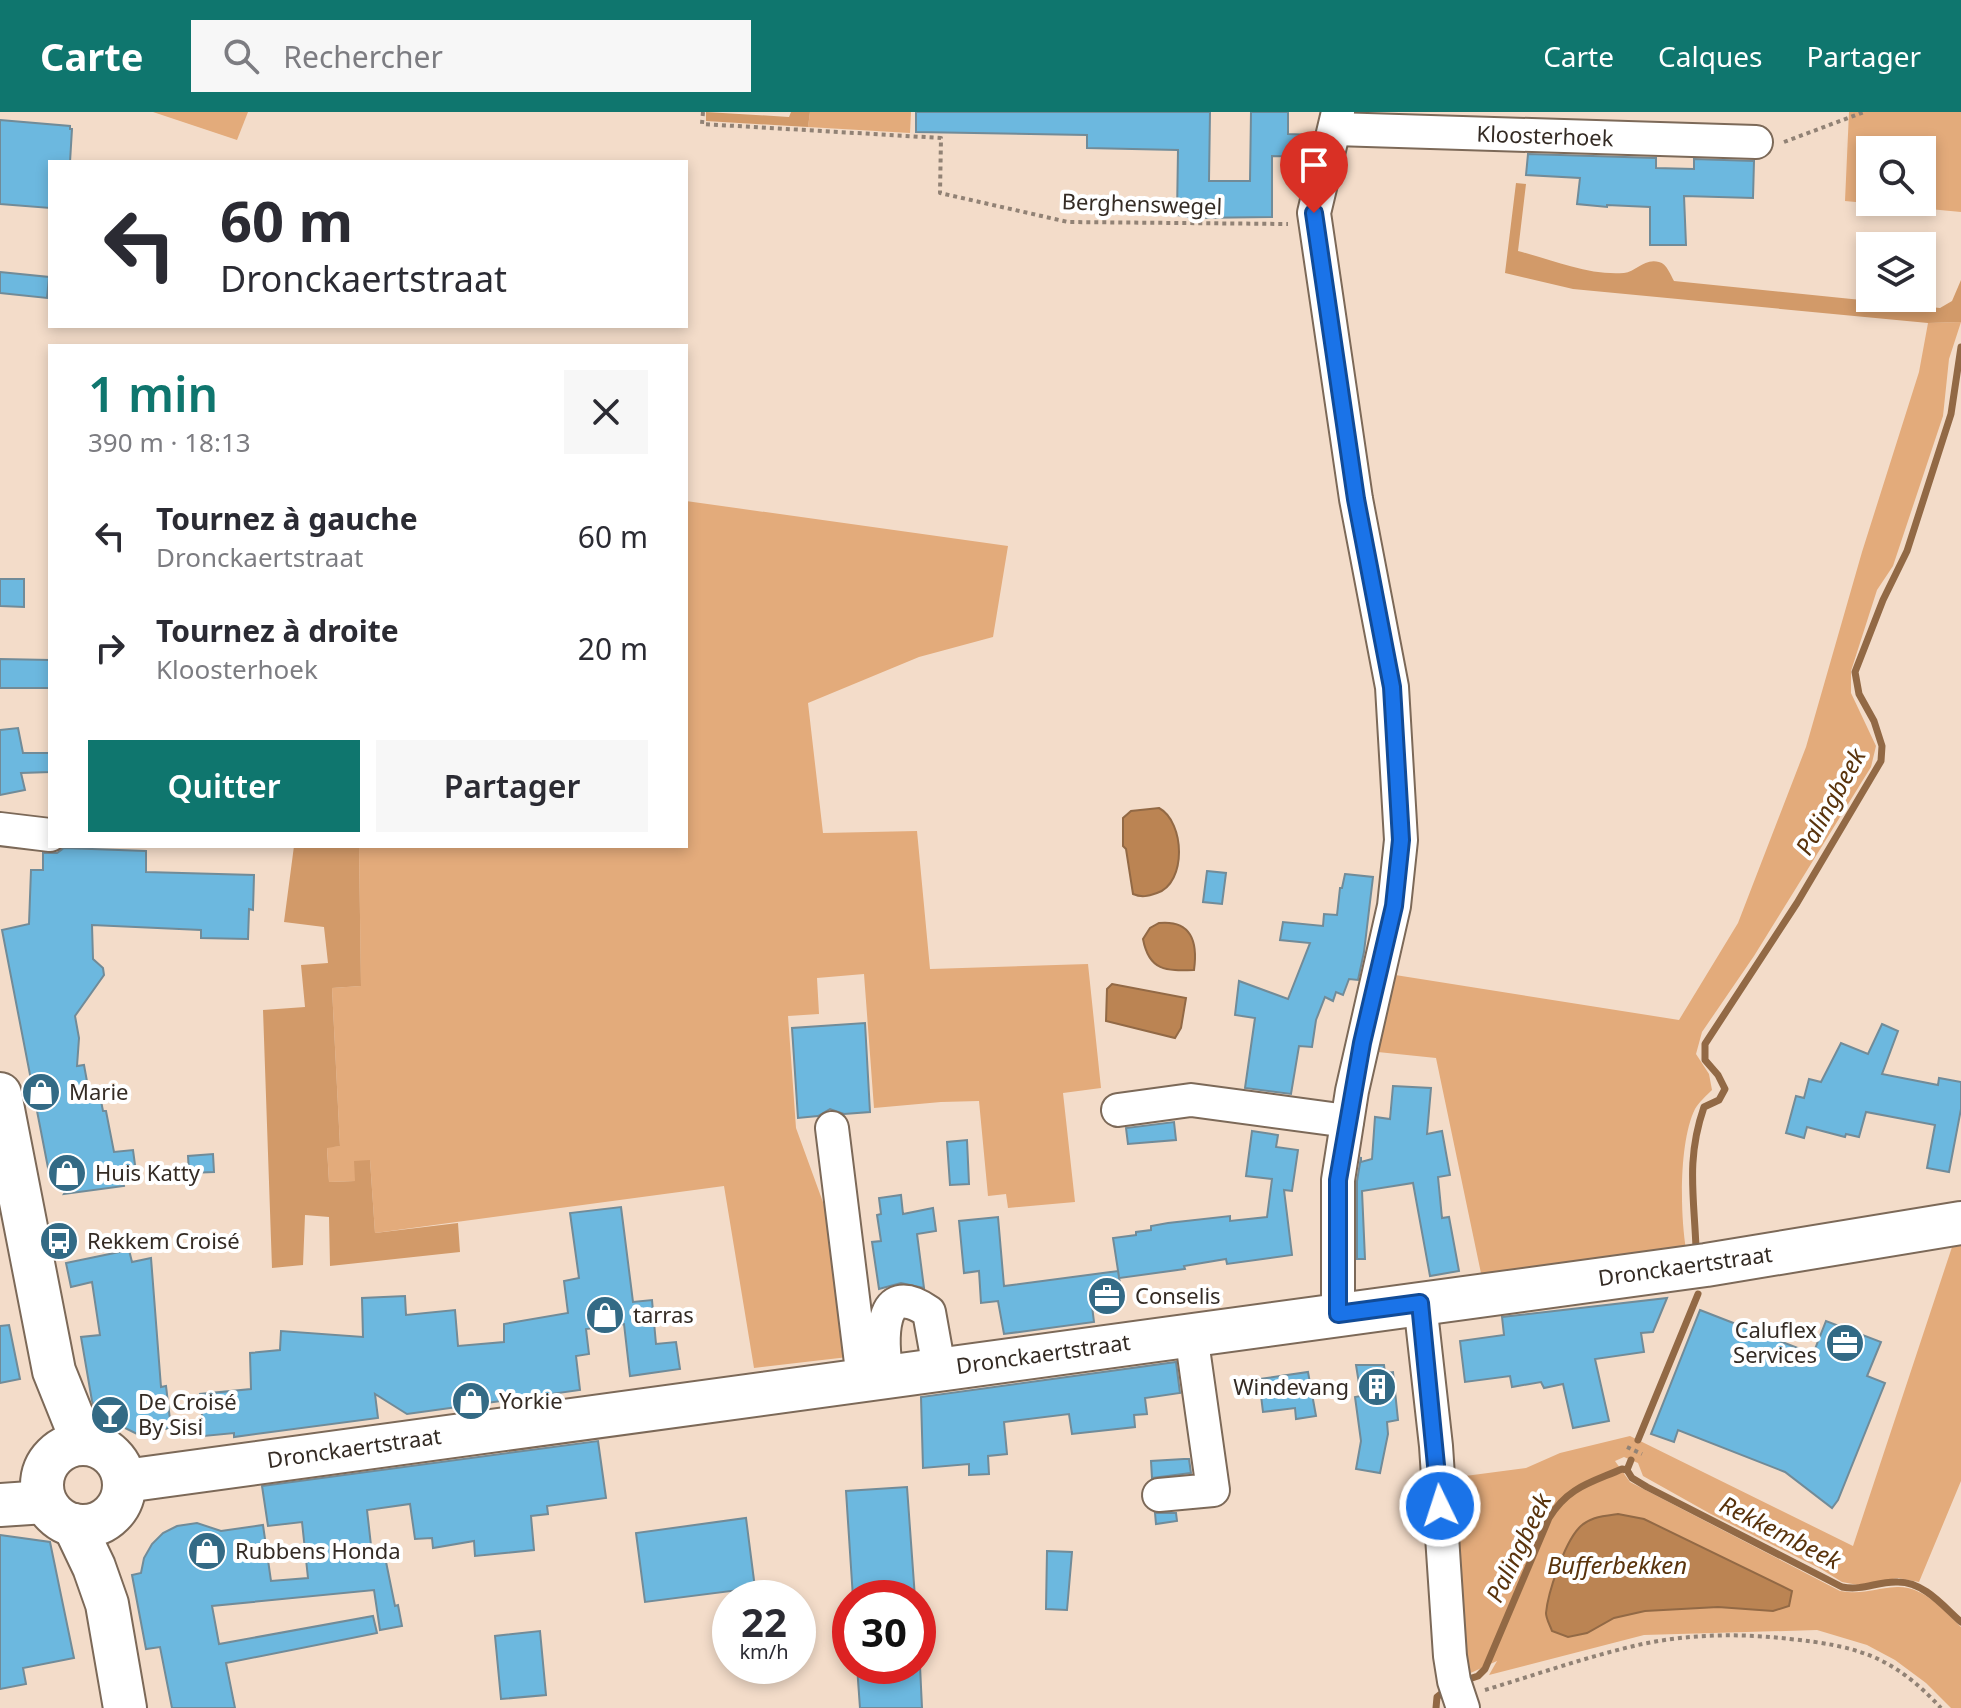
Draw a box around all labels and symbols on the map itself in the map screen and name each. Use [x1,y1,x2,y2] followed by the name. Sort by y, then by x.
[1476,118,1614,152] street label: Kloosterhoek
[1280,131,1348,213] pin
[1061,185,1223,221] street label: Berghenswegel
[1787,741,1873,861] water label: Palingbeek
[20,1071,62,1113] shop icon: Marie
[69,1076,128,1106] place label: Marie
[46,1152,88,1194] shop icon: Huis Katty
[95,1157,201,1187] place label: Huis Katty
[38,1220,80,1262] bus stop icon: Rekkem Croisé
[87,1225,240,1255] place label: Rekkem Croisé
[1596,1238,1774,1292] street label: Dronckaertstraat
[1086,1275,1128,1317] office icon: Conselis
[1135,1280,1221,1310] place label: Conselis
[584,1294,626,1336] shop icon: tarras
[633,1299,694,1329] place label: tarras
[1733,1314,1817,1369] place label: Caluflex Services
[1824,1322,1866,1364] office icon: Caluflex Services
[954,1326,1132,1380] street label: Dronckaertstraat
[1356,1366,1398,1408] building icon: Windevang
[1233,1371,1349,1401] place label: Windevang
[450,1380,492,1422] shop icon: Yorkie
[499,1385,563,1415] place label: Yorkie
[138,1386,237,1441] place label: De Croisé By Sisi
[89,1394,131,1436] bar icon: De Croisé By Sisi
[265,1420,443,1474] street label: Dronckaertstraat
[1398,1464,1482,1548] position arrow
[1477,1486,1559,1607] water label: Palingbeek
[1715,1487,1848,1577] water label: Rekkembeek
[186,1530,228,1572] shop icon: Rubbens Honda
[235,1535,401,1565] place label: Rubbens Honda
[1547,1548,1687,1581] water label: Bufferbekken
[832,1580,936,1684] speed limit sign: 30

